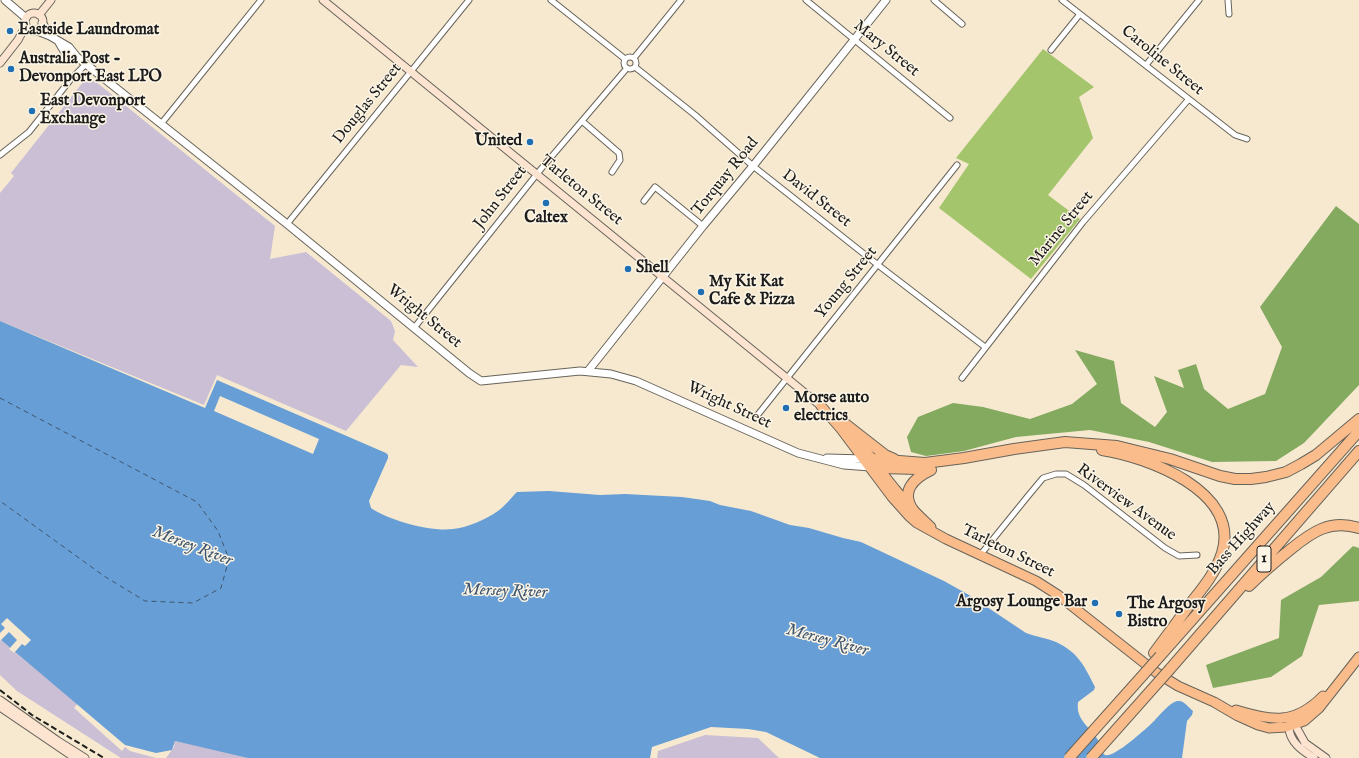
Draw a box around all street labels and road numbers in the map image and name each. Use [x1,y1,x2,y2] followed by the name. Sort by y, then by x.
[849,17,923,81] street label: Mary Street
[1117,22,1207,100] street label: Caroline Street
[330,60,406,148] street label: Douglas Street
[689,134,763,220] street label: Torquay Road
[536,152,626,230] street label: Tarleton Street
[470,163,532,233] street label: John Street
[778,166,854,232] street label: David Street
[1026,188,1098,270] street label: Marine Street
[812,243,882,323] street label: Young Street
[383,281,465,353] street label: Wright Street
[684,378,774,434] street label: Wright Street
[1073,461,1179,545] street label: Riverview Avenue
[1204,498,1280,580] street label: Bass Highway
[959,521,1057,583] street label: Tarleton Street
[1257,546,1271,572] road number: 1

